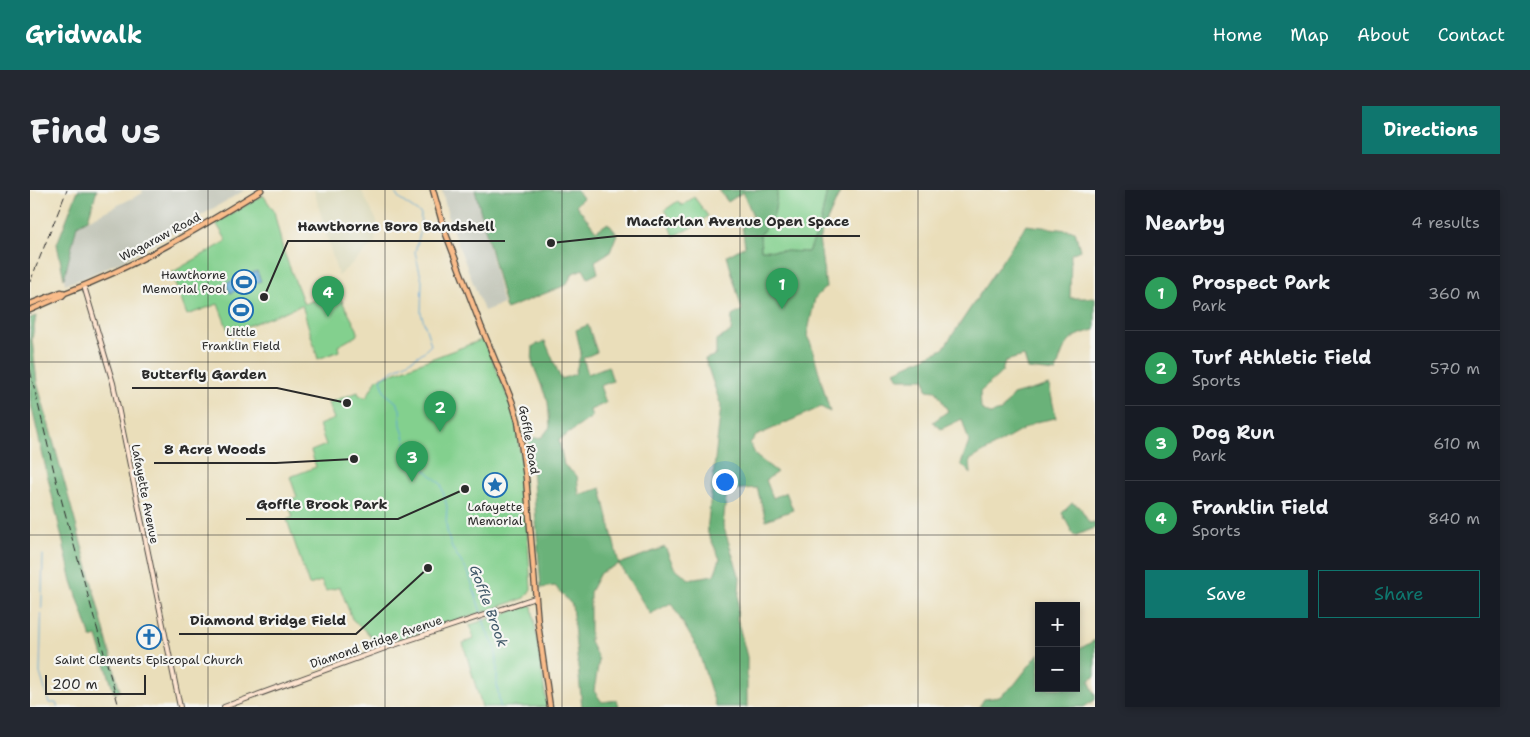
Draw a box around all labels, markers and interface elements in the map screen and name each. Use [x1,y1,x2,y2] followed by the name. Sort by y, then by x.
[25,19,142,51] text: Gridwalk
[1213,23,1262,47] text: Home
[1290,23,1329,47] text: Map
[1357,23,1410,47] text: About
[1438,23,1505,47] text: Contact
[1362,106,1500,154] button: Directions
[30,107,161,154] text: Find us
[617,207,860,236] callout: Macfarlan Avenue Open Space
[117,209,204,265] street label: Wagaraw Road
[1145,209,1225,237] text: Nearby
[288,212,505,241] callout: Hawthorne Boro Bandshell
[627,212,849,230] text: Macfarlan Avenue Open Space
[1411,212,1480,233] text: 4 results
[298,217,495,235] text: Hawthorne Boro Bandshell
[142,267,226,297] place label: Hawthorne Memorial Pool
[766,268,798,309] pin: 1
[231,269,257,295] sports icon: Hawthorne Memorial Pool
[1192,270,1330,295] text: Prospect Park
[312,276,344,317] pin: 4
[1157,283,1165,304] text: 1
[1428,283,1480,304] text: 360 m
[1192,295,1226,316] text: Park
[228,297,254,323] sports icon: Little Franklin Field
[202,324,281,354] place label: Little Franklin Field
[1192,345,1371,370] text: Turf Athletic Field
[1155,358,1167,379] text: 2
[1430,358,1480,379] text: 570 m
[132,359,277,388] callout: Butterfly Garden
[142,365,266,383] text: Butterfly Garden
[1192,370,1241,391] text: Sports
[424,391,456,432] pin: 2
[515,404,543,476] street label: Goffle Road
[1192,420,1275,445] text: Dog Run
[1155,433,1167,454] text: 3
[1433,433,1480,454] text: 610 m
[154,434,276,463] callout: 8 Acre Woods
[164,440,266,458] text: 8 Acre Woods
[396,441,428,482] pin: 3
[127,443,163,545] street label: Lafayette Avenue
[1192,445,1226,466] text: Park
[712,469,738,495] your location
[482,472,508,498] place icon: Lafayette Memorial
[246,490,398,519] callout: Goffle Brook Park
[256,495,388,513] text: Goffle Brook Park
[1192,495,1329,520] text: Franklin Field
[467,499,523,529] place label: Lafayette Memorial
[1155,508,1167,529] text: 4
[1428,508,1480,529] text: 840 m
[1192,520,1241,541] text: Sports
[466,563,512,649] water label: Goffle Brook
[1145,570,1308,618] button: Save
[1318,570,1480,618] button: Share
[1035,602,1080,692] map controls
[1035,602,1080,647] button: +
[179,605,356,634] callout: Diamond Bridge Field
[190,611,347,629] text: Diamond Bridge Field
[308,612,444,672] street label: Diamond Bridge Avenue
[136,624,162,650] church icon: Saint Clements Episcopal Church
[1035,647,1080,692] button: −
[55,652,243,668] place label: Saint Clements Episcopal Church
[45,672,146,695] scale bar
[52,675,98,693] text: 200 m

